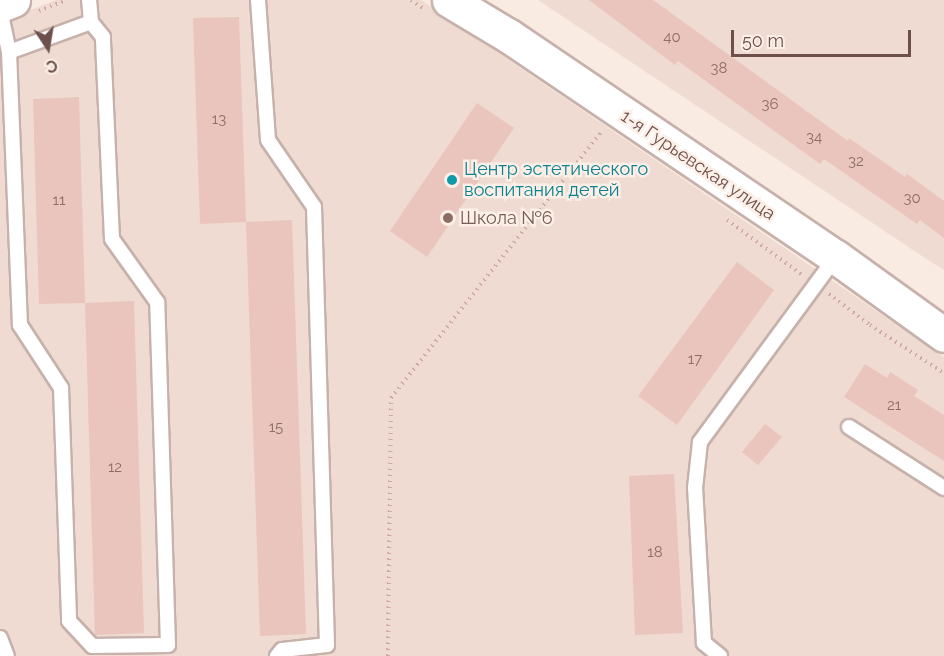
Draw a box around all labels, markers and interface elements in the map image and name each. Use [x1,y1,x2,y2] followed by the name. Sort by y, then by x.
[18,18,78,78] north arrow
[734,18,914,56] scale bar
[663,29,681,47] house number: 40
[742,30,784,51] text: 50 m
[45,56,59,77] text: С
[711,60,727,78] house number: 38
[761,96,779,114] house number: 36
[617,105,779,225] street label: 1-я Гурьевская улица
[212,111,226,129] house number: 13
[806,129,822,147] house number: 34
[848,153,864,171] house number: 32
[464,159,648,201] place label: Центр эстетического воспитания детей
[445,173,459,187] marker: Центр эстетического воспитания детей
[903,190,921,208] house number: 30
[53,192,65,210] house number: 11
[460,207,553,229] place label: Школа №6
[441,211,455,225] marker: Школа №6
[688,351,702,369] house number: 17
[887,397,901,415] house number: 21
[269,419,283,437] house number: 15
[108,459,122,477] house number: 12
[647,544,663,562] house number: 18

